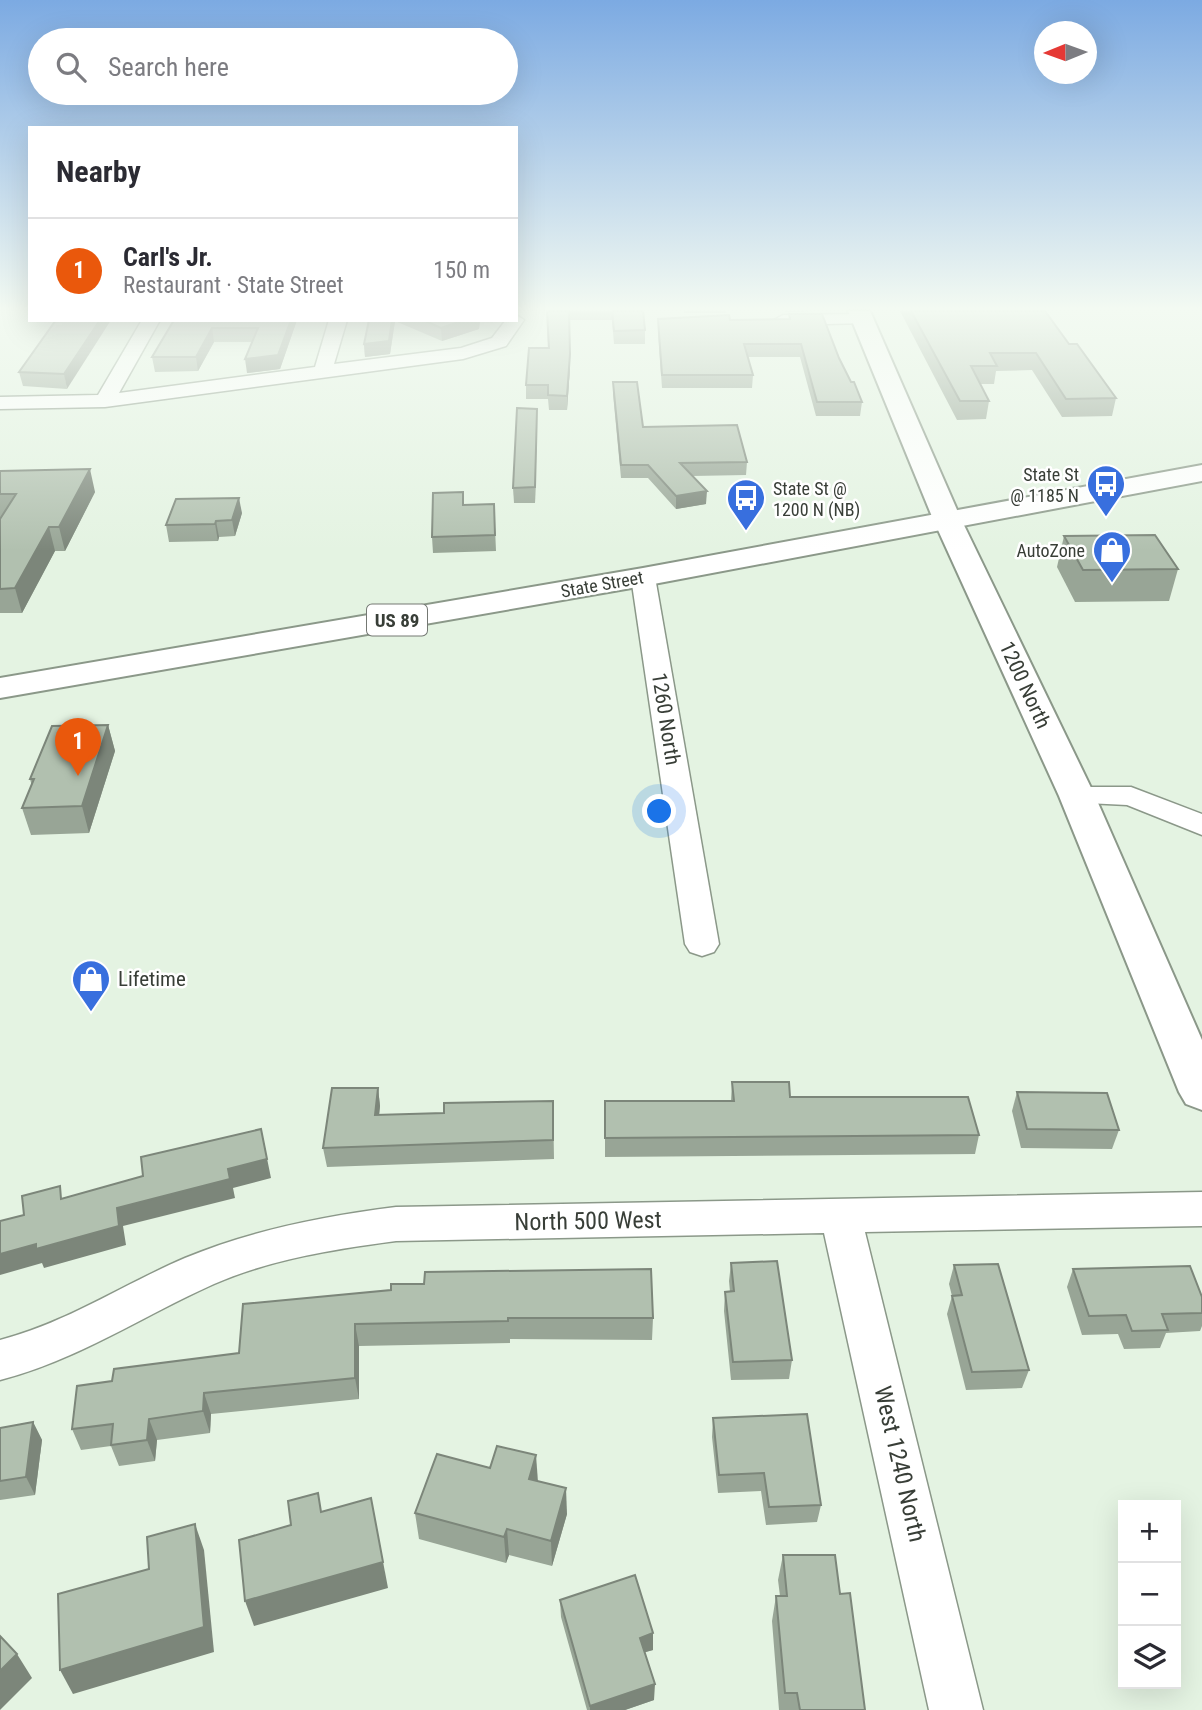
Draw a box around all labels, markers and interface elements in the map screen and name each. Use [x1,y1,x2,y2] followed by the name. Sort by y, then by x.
[1034,21,1097,84] north arrow
[28,28,518,105] search box
[52,48,90,86] icon: search
[108,52,229,82] text: Search here
[56,154,141,189] text: Nearby
[123,242,213,272] text: Carl's Jr.
[73,257,85,284] text: 1
[433,257,490,284] text: 150 m
[123,272,344,299] text: Restaurant · State Street
[1085,463,1127,518] bus stop icon: State St @ 1185 N
[1010,464,1079,506] place label: State St @ 1185 N
[725,477,767,532] bus stop icon: State St @ 1200 N (NB)
[773,478,860,521] place label: State St @ 1200 N (NB)
[1091,529,1133,584] shop icon: AutoZone
[1016,540,1085,561] place label: AutoZone
[559,566,645,602] street label: State Street
[367,604,427,636] road number: US 89
[994,638,1056,732] street label: 1200 North
[647,671,685,767] street label: 1260 North
[55,718,101,776] pin: 1
[642,794,676,828] your location
[70,958,112,1013] shop icon: Lifetime
[118,967,186,991] place label: Lifetime
[514,1206,662,1236] street label: North 500 West
[868,1383,932,1545] street label: West 1240 North
[1118,1500,1181,1689] map controls
[1118,1500,1181,1563] button: +
[1118,1563,1181,1626] button: −
[1118,1626,1181,1689] button: layers

